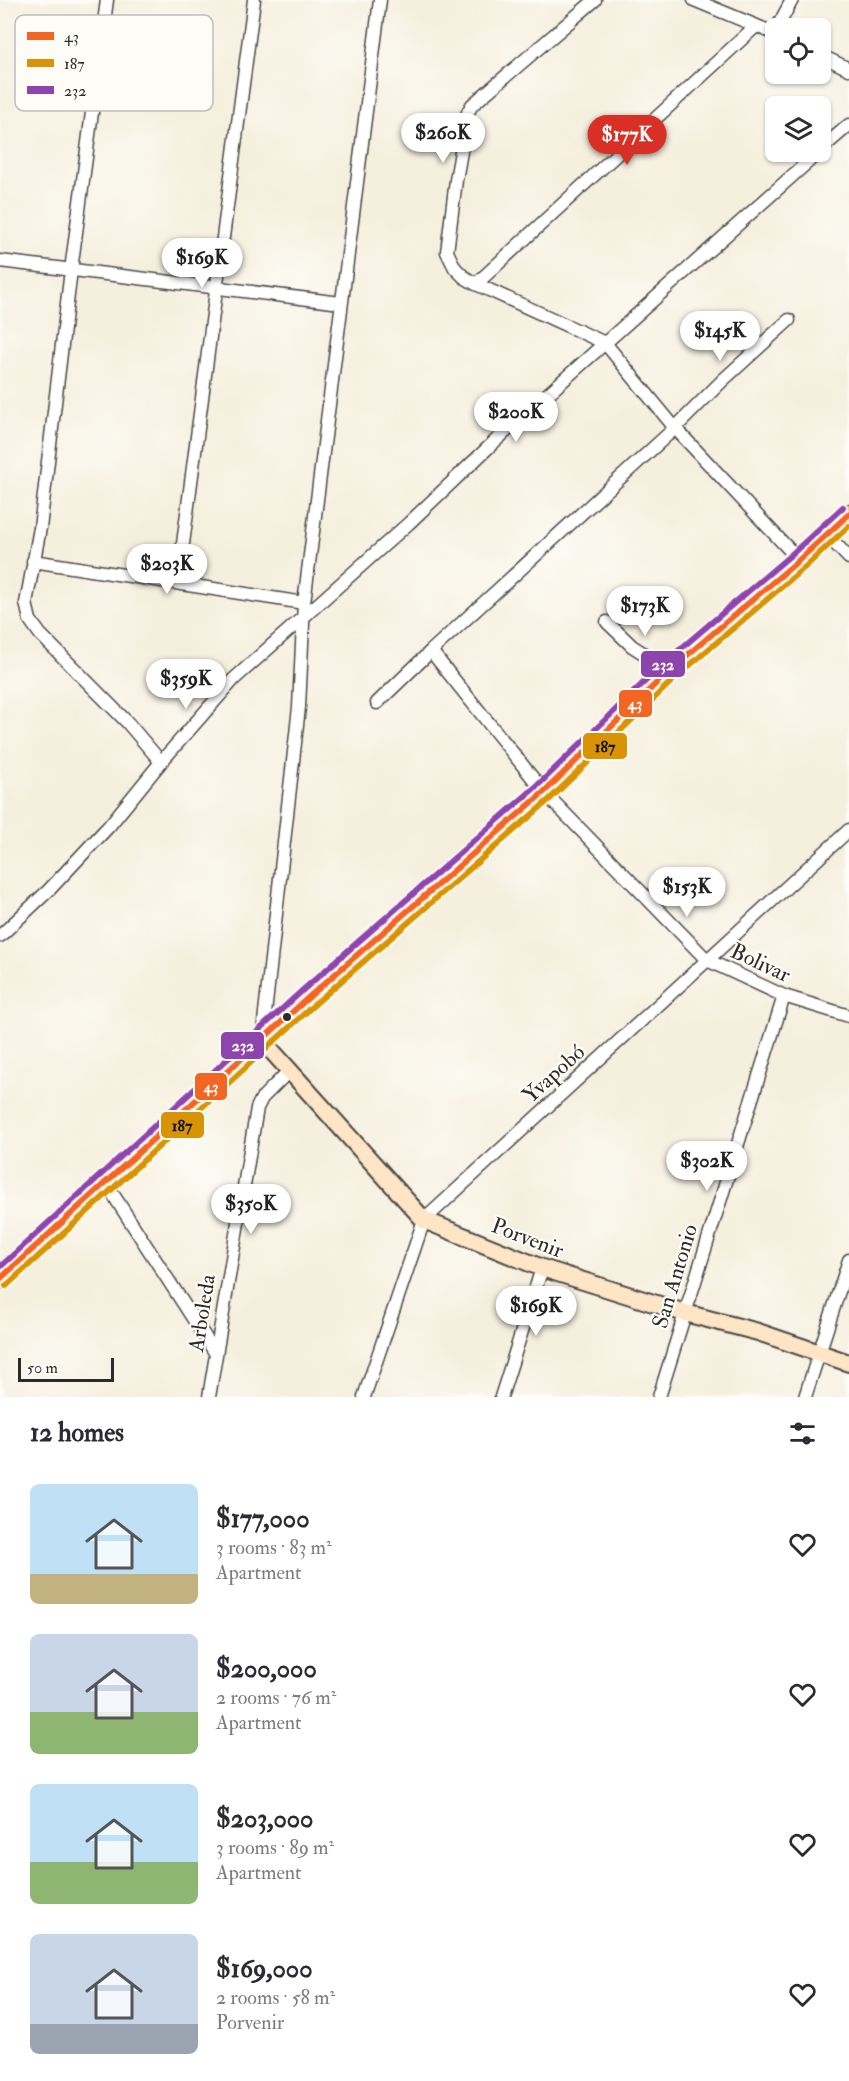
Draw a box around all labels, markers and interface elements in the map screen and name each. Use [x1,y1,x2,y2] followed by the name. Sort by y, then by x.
[15,15,213,111] legend
[765,18,831,162] map controls
[765,18,831,84] button: locate
[64,27,79,47] text: 43
[64,54,85,74] text: 187
[64,81,86,101] text: 232
[765,96,831,162] button: layers
[401,113,485,164] pin: $260K
[585,115,669,166] pin: $177K
[415,120,471,145] text: $260K
[602,122,652,147] text: $177K
[160,238,244,289] pin: $169K
[176,245,228,270] text: $169K
[678,311,762,362] pin: $145K
[694,318,746,343] text: $145K
[474,392,558,443] pin: $200K
[488,399,544,424] text: $200K
[125,544,209,595] pin: $203K
[140,551,194,576] text: $203K
[603,586,687,637] pin: $173K
[620,593,670,618] text: $173K
[640,650,686,678] line badge: 232
[652,655,674,675] text: 232
[144,659,228,710] pin: $359K
[160,666,212,691] text: $359K
[618,689,653,718] line badge: 43
[627,694,642,714] text: 43
[582,732,628,760] line badge: 187
[595,737,616,757] text: 187
[645,867,729,918] pin: $153K
[663,874,711,899] text: $153K
[726,937,796,989] street label: Bolivar
[281,1011,293,1023] unlabelled marker
[220,1031,265,1060] line badge: 232
[232,1036,254,1056] text: 232
[517,1038,591,1110] street label: Yvapobó
[194,1072,228,1101] line badge: 43
[203,1077,218,1097] text: 43
[160,1111,205,1139] line badge: 187
[172,1116,193,1136] text: 187
[665,1141,749,1192] pin: $302K
[680,1148,734,1173] text: $302K
[209,1184,293,1235] pin: $350K
[225,1191,277,1216] text: $350K
[488,1211,568,1265] street label: Porvenir
[646,1221,704,1332] street label: San Antonio
[182,1271,222,1355] street label: Arboleda
[494,1286,578,1337] pin: $169K
[510,1293,562,1318] text: $169K
[18,1355,114,1382] scale bar
[27,1358,58,1378] text: 50 m
[30,1417,124,1449] text: 12 homes
[786,1417,819,1450] icon: filters
[216,1503,310,1535] text: $177,000
[78,1508,150,1580] icon: home
[786,1528,819,1561] icon: heart
[216,1535,332,1560] text: 3 rooms · 83 m²
[216,1560,301,1585] text: Apartment
[216,1653,317,1685] text: $200,000
[78,1658,150,1730] icon: home
[786,1678,819,1711] icon: heart
[216,1685,336,1710] text: 2 rooms · 76 m²
[216,1710,301,1735] text: Apartment
[216,1803,313,1835] text: $203,000
[78,1808,150,1880] icon: home
[786,1828,819,1861] icon: heart
[216,1835,334,1860] text: 3 rooms · 89 m²
[216,1860,301,1885] text: Apartment
[216,1953,312,1985] text: $169,000
[78,1958,150,2030] icon: home
[786,1978,819,2011] icon: heart
[216,1985,335,2010] text: 2 rooms · 58 m²
[216,2010,284,2035] text: Porvenir

